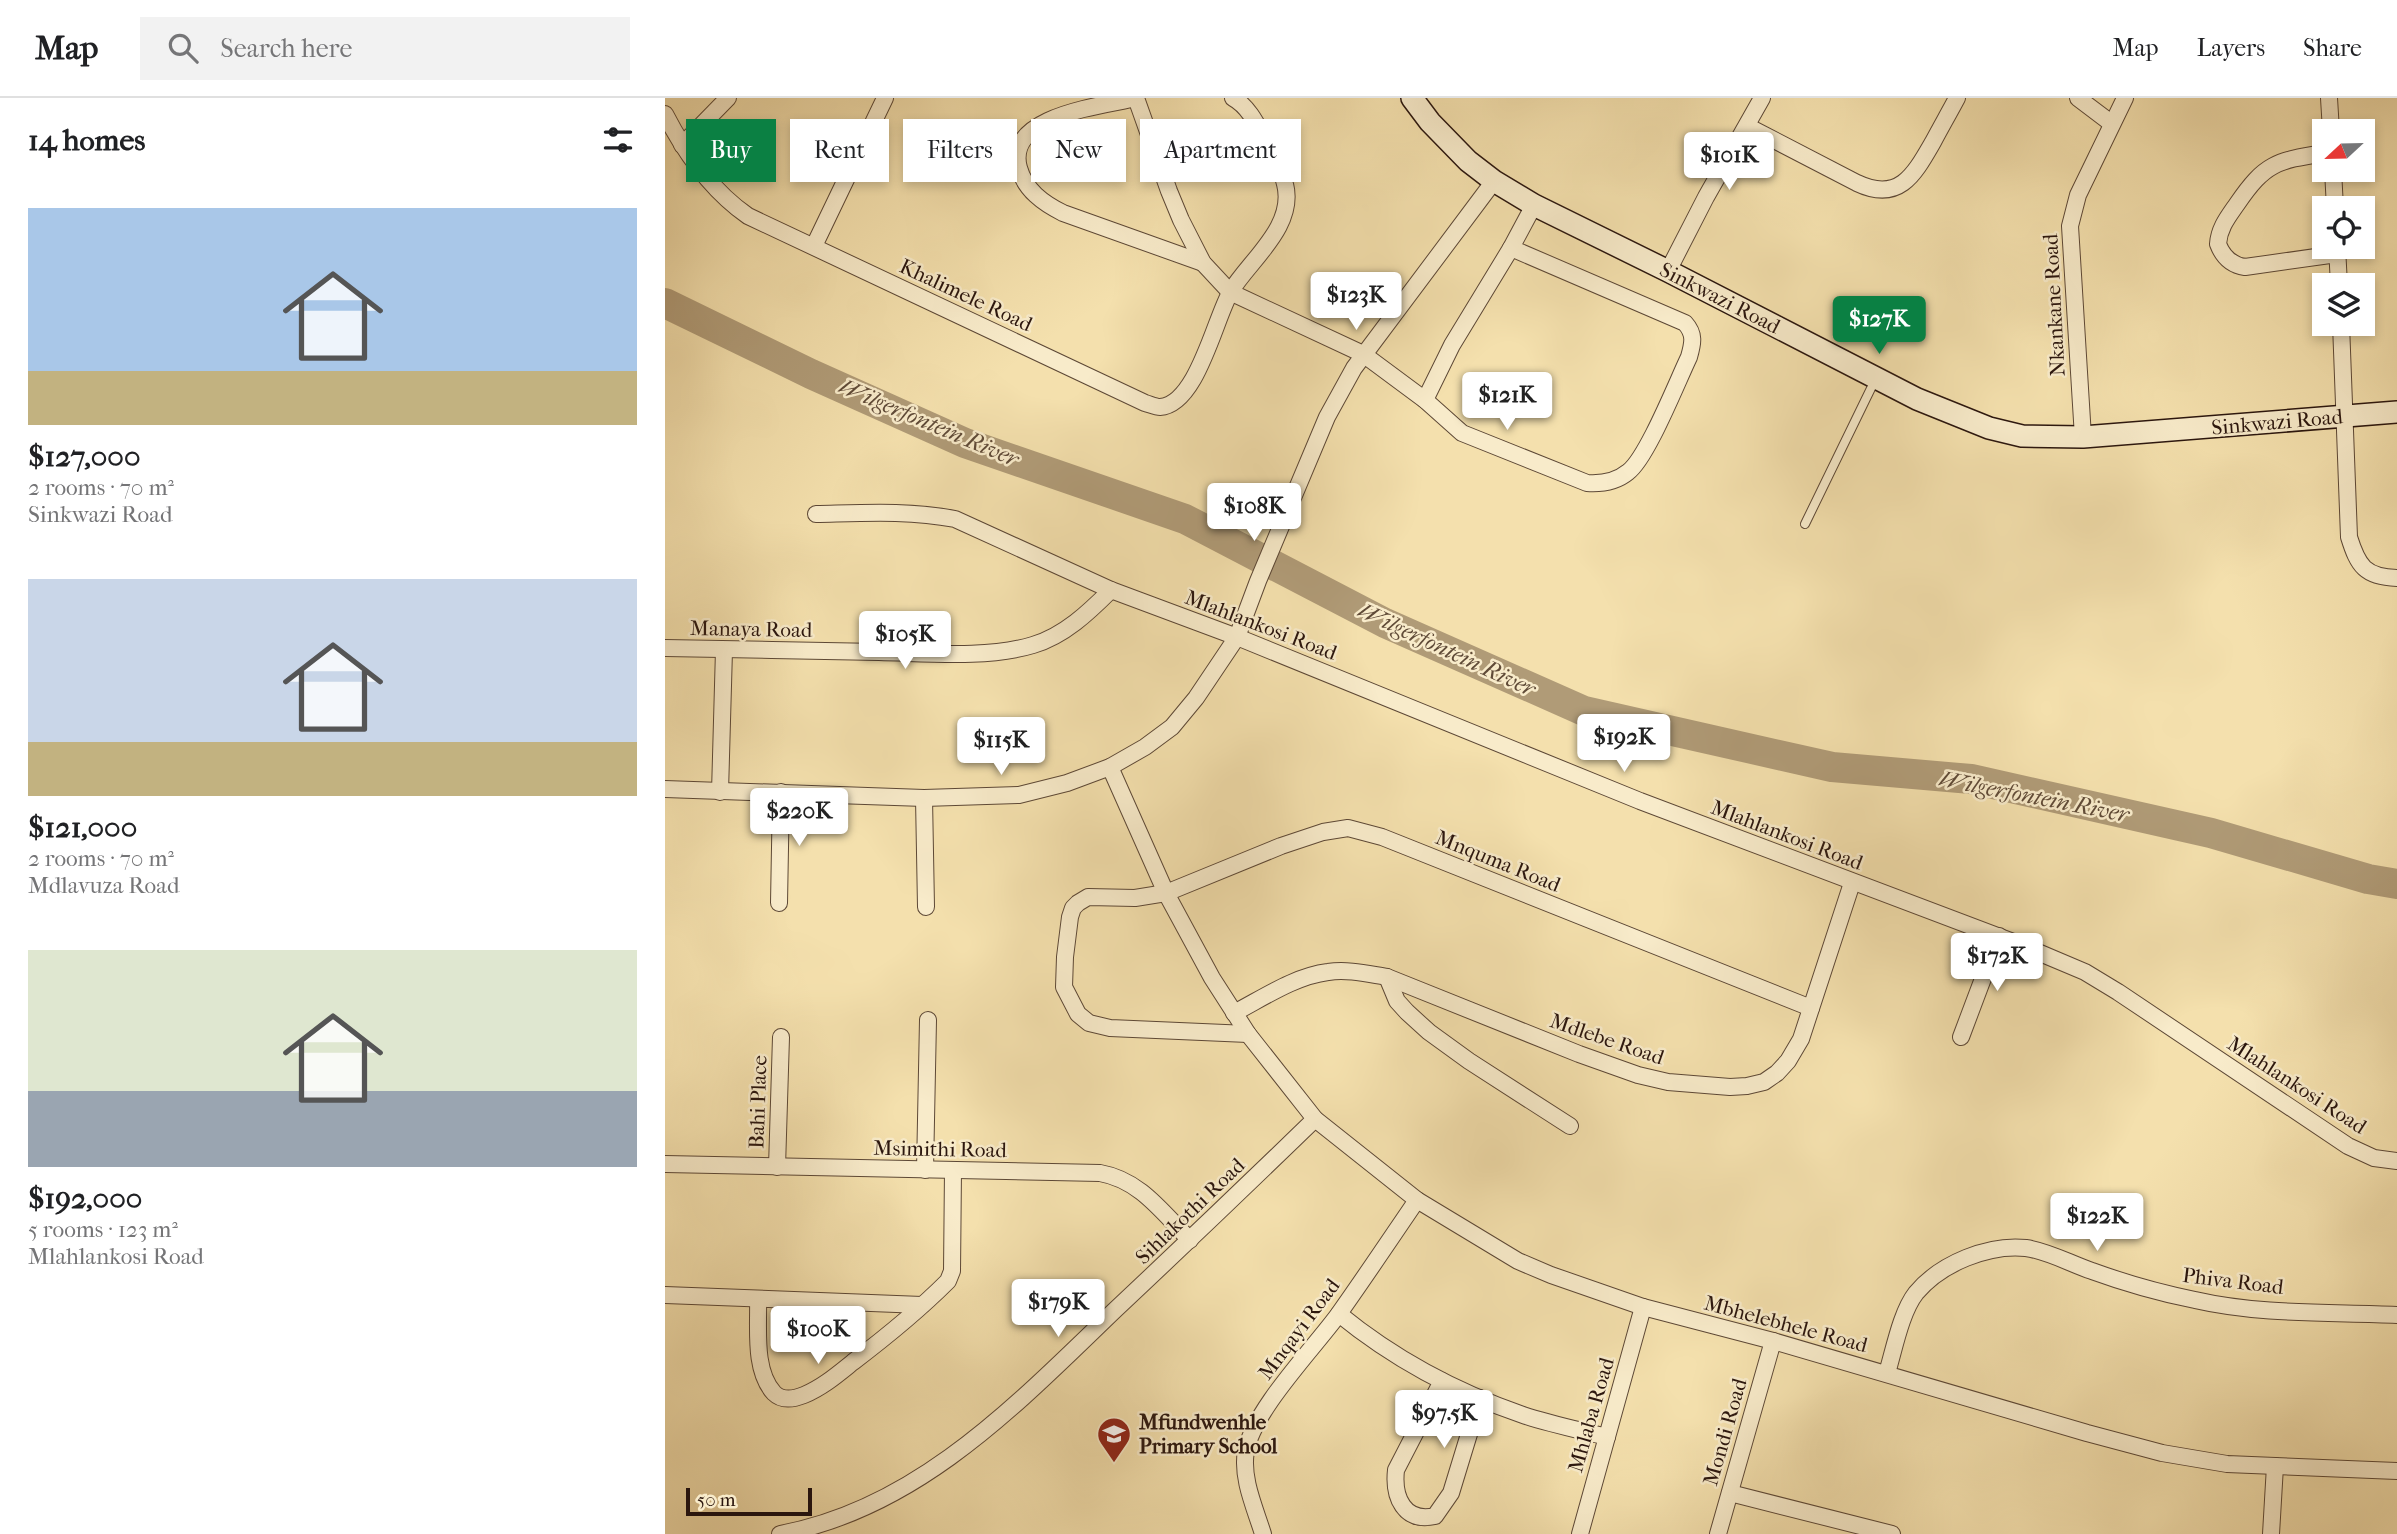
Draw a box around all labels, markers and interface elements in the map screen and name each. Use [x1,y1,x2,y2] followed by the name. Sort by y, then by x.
[140,17,630,80] search box
[35,29,98,68] text: Map
[164,29,202,67] icon: search
[220,33,352,64] text: Search here
[2113,34,2159,62] text: Map
[2197,34,2265,62] text: Layers
[2303,34,2362,62] text: Share
[686,119,776,182] chip: Buy
[790,119,889,182] chip: Rent
[903,119,1017,182] chip: Filters
[1031,119,1126,182] chip: New
[1140,119,1301,182] chip: Apartment
[2312,119,2375,182] north arrow
[2312,119,2375,336] map controls
[599,121,637,159] icon: filters
[28,123,145,158] text: 14 homes
[1680,132,1778,192] pin: $101K
[1700,141,1758,168] text: $101K
[2312,196,2375,259] button: locate
[2038,233,2070,377] street label: Nkankane Road
[270,253,396,379] icon: home
[896,254,1037,336] street label: Khalimele Road
[1656,257,1785,339] street label: Sinkwazi Road
[1307,272,1405,332] pin: $123K
[2312,273,2375,336] button: layers
[1327,281,1385,308] text: $123K
[1830,296,1928,356] pin: $127K
[1849,305,1909,332] text: $127K
[835,372,1024,473] water label: Wilgerfontein River
[1458,372,1556,432] pin: $121K
[1478,381,1536,408] text: $121K
[2210,404,2344,440] street label: Sinkwazi Road
[28,439,140,474] text: $127,000
[28,474,174,501] text: 2 rooms · 70 m²
[1205,484,1303,543] pin: $108K
[1223,492,1285,519] text: $108K
[28,501,172,528] text: Sinkwazi Road
[1182,585,1341,665] street label: Mlahlankosi Road
[1354,596,1541,703] water label: Wilgerfontein River
[856,612,954,671] pin: $105K
[690,616,813,642] street label: Manaya Road
[875,620,935,647] text: $105K
[270,624,396,750] icon: home
[1575,714,1673,774] pin: $192K
[952,718,1050,777] pin: $115K
[1593,723,1655,750] text: $192K
[973,726,1029,753] text: $115K
[1937,765,2133,828] water label: Wilgerfontein River
[750,788,848,848] pin: $220K
[1708,795,1867,875] street label: Mlahlankosi Road
[766,797,832,824] text: $220K
[28,810,137,845] text: $121,000
[1432,825,1564,897] street label: Mnquma Road
[28,845,174,872] text: 2 rooms · 70 m²
[28,872,179,899] text: Mdlavuza Road
[1948,934,2046,993] pin: $172K
[1967,942,2027,969] text: $172K
[270,995,396,1121] icon: home
[1547,1008,1668,1070] street label: Mdlebe Road
[2223,1031,2371,1139] street label: Mlahlankosi Road
[744,1055,772,1149] street label: Bahi Place
[873,1136,1007,1162] street label: Msimithi Road
[1131,1153,1250,1269] street label: Sihlakothi Road
[28,1181,142,1216] text: $192,000
[2048,1194,2146,1253] pin: $122K
[2066,1202,2128,1229] text: $122K
[28,1216,178,1243] text: 5 rooms · 123 m²
[28,1243,204,1270] text: Mlahlankosi Road
[2181,1263,2285,1299] street label: Phiva Road
[1253,1273,1345,1384] street label: Mnqayi Road
[1009,1280,1107,1339] pin: $179K
[1028,1288,1088,1315] text: $179K
[1702,1291,1871,1357] street label: Mbhelebhele Road
[769,1306,867,1366] pin: $100K
[787,1315,849,1342] text: $100K
[1563,1354,1619,1475] street label: Mhlaba Road
[1698,1375,1752,1488] street label: Mondi Road
[1387,1390,1501,1450] pin: $97.5K
[1411,1399,1477,1426] text: $97.5K
[1138,1410,1277,1458] place label: Mfundwenhle Primary School
[1095,1415,1133,1464] school or university icon: Mfundwenhle Primary School
[686,1485,812,1517] scale bar
[697,1489,736,1511] text: 50 m

